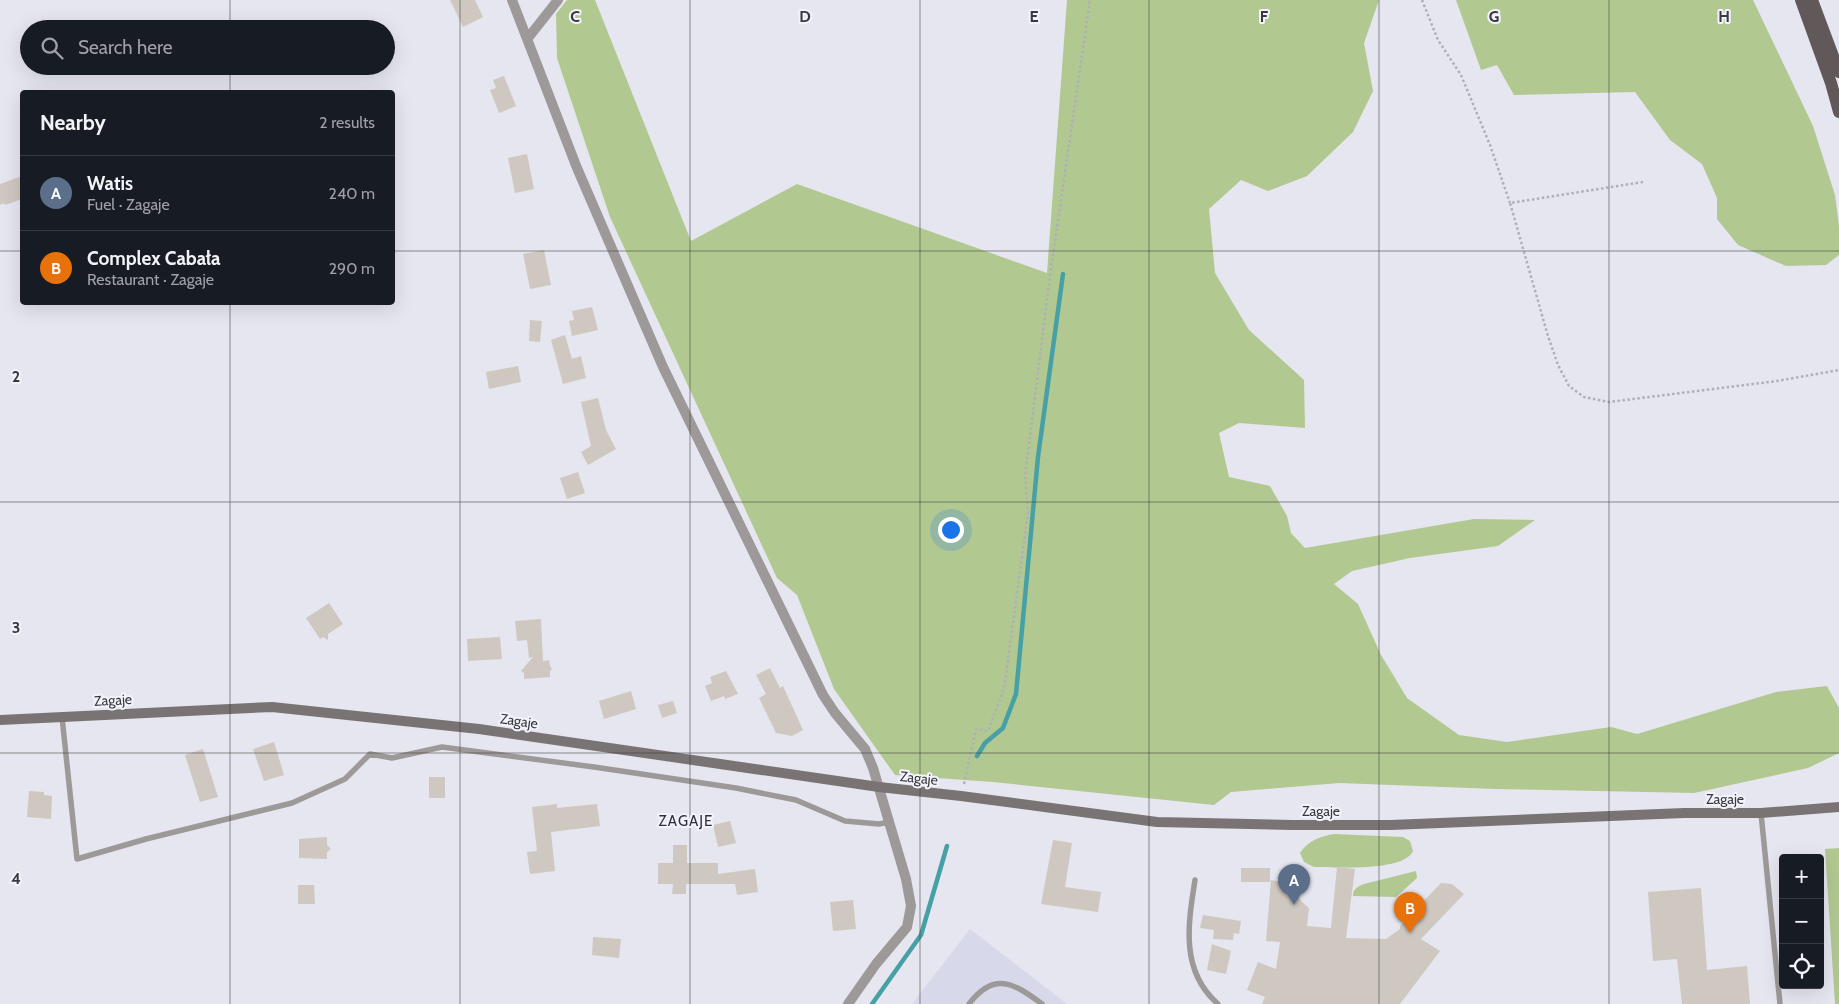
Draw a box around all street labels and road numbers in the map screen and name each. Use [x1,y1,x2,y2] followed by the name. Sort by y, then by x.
[94,690,132,710] street label: Zagaje
[499,709,539,733] street label: Zagaje
[899,767,939,789] street label: Zagaje
[1706,790,1744,808] street label: Zagaje
[1302,802,1340,820] street label: Zagaje

